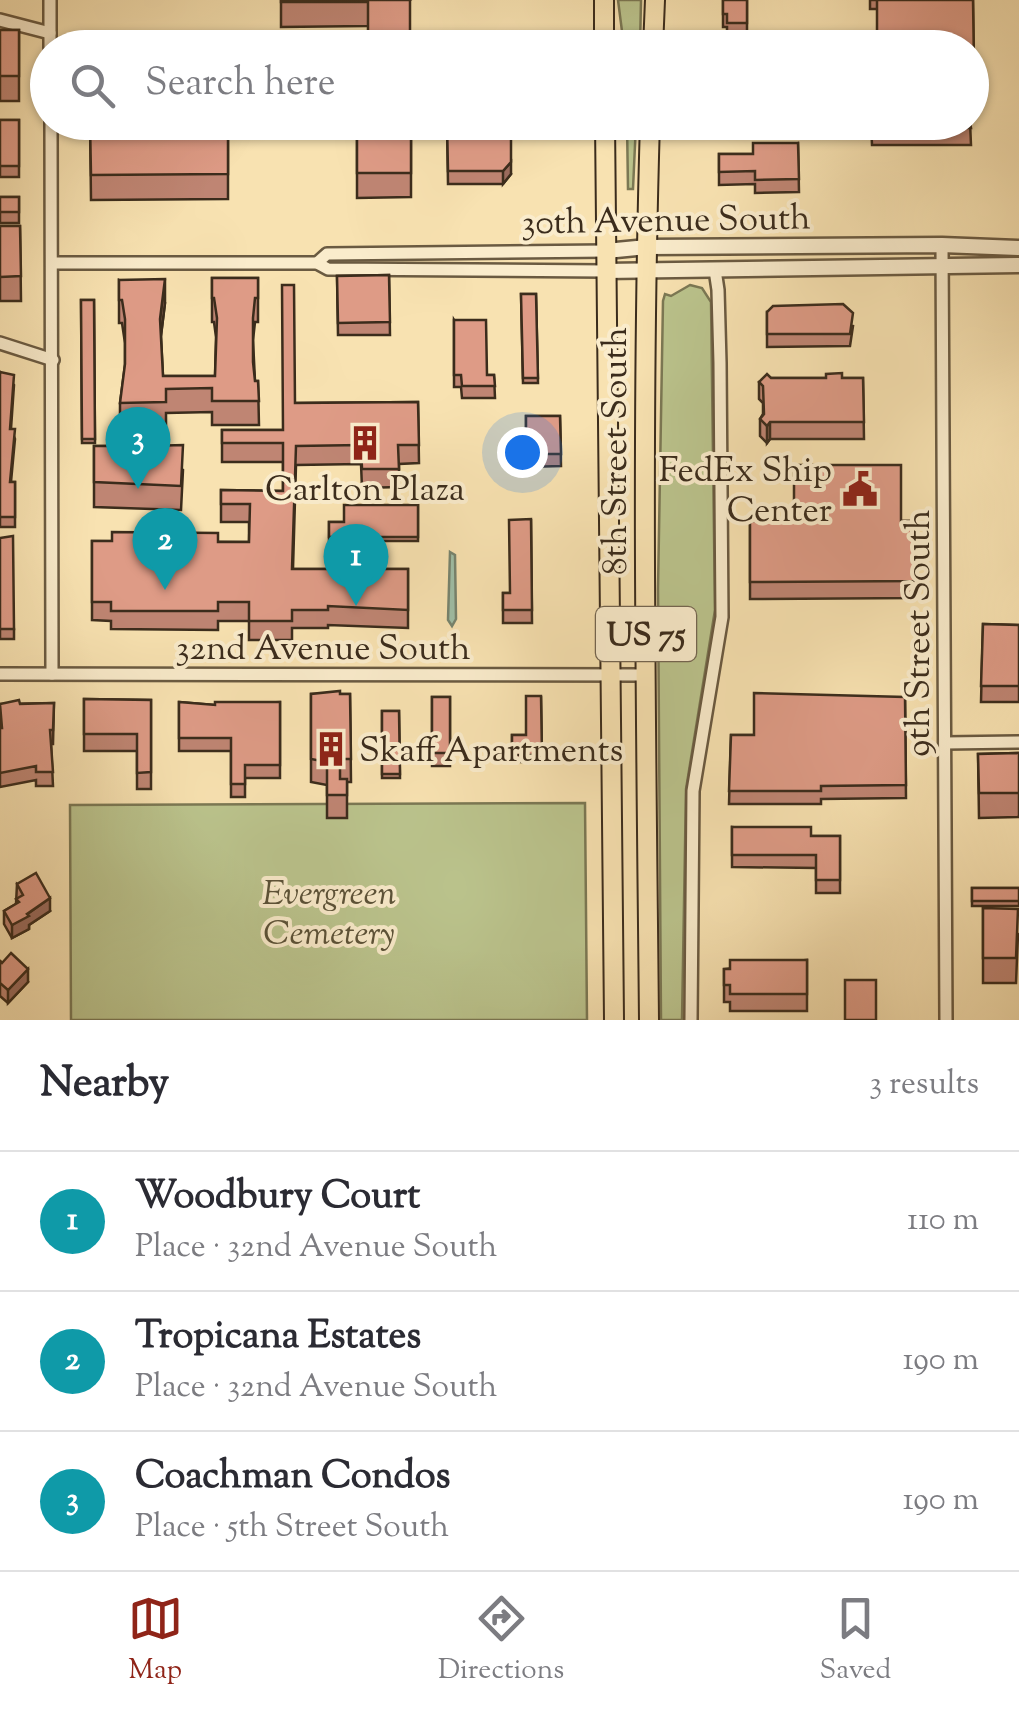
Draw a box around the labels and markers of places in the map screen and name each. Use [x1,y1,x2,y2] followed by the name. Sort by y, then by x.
[106,406,170,489] pin: 3
[346,424,384,462] building icon: Carlton Plaza
[659,447,832,538] place label: FedEx Ship Center
[265,466,465,517] place label: Carlton Plaza
[841,470,879,508] public building icon: FedEx Ship Center
[132,508,198,590] pin: 2
[324,524,388,606] pin: 1
[359,727,623,778] place label: Skaff Apartments
[312,730,350,768] building icon: Skaff Apartments

